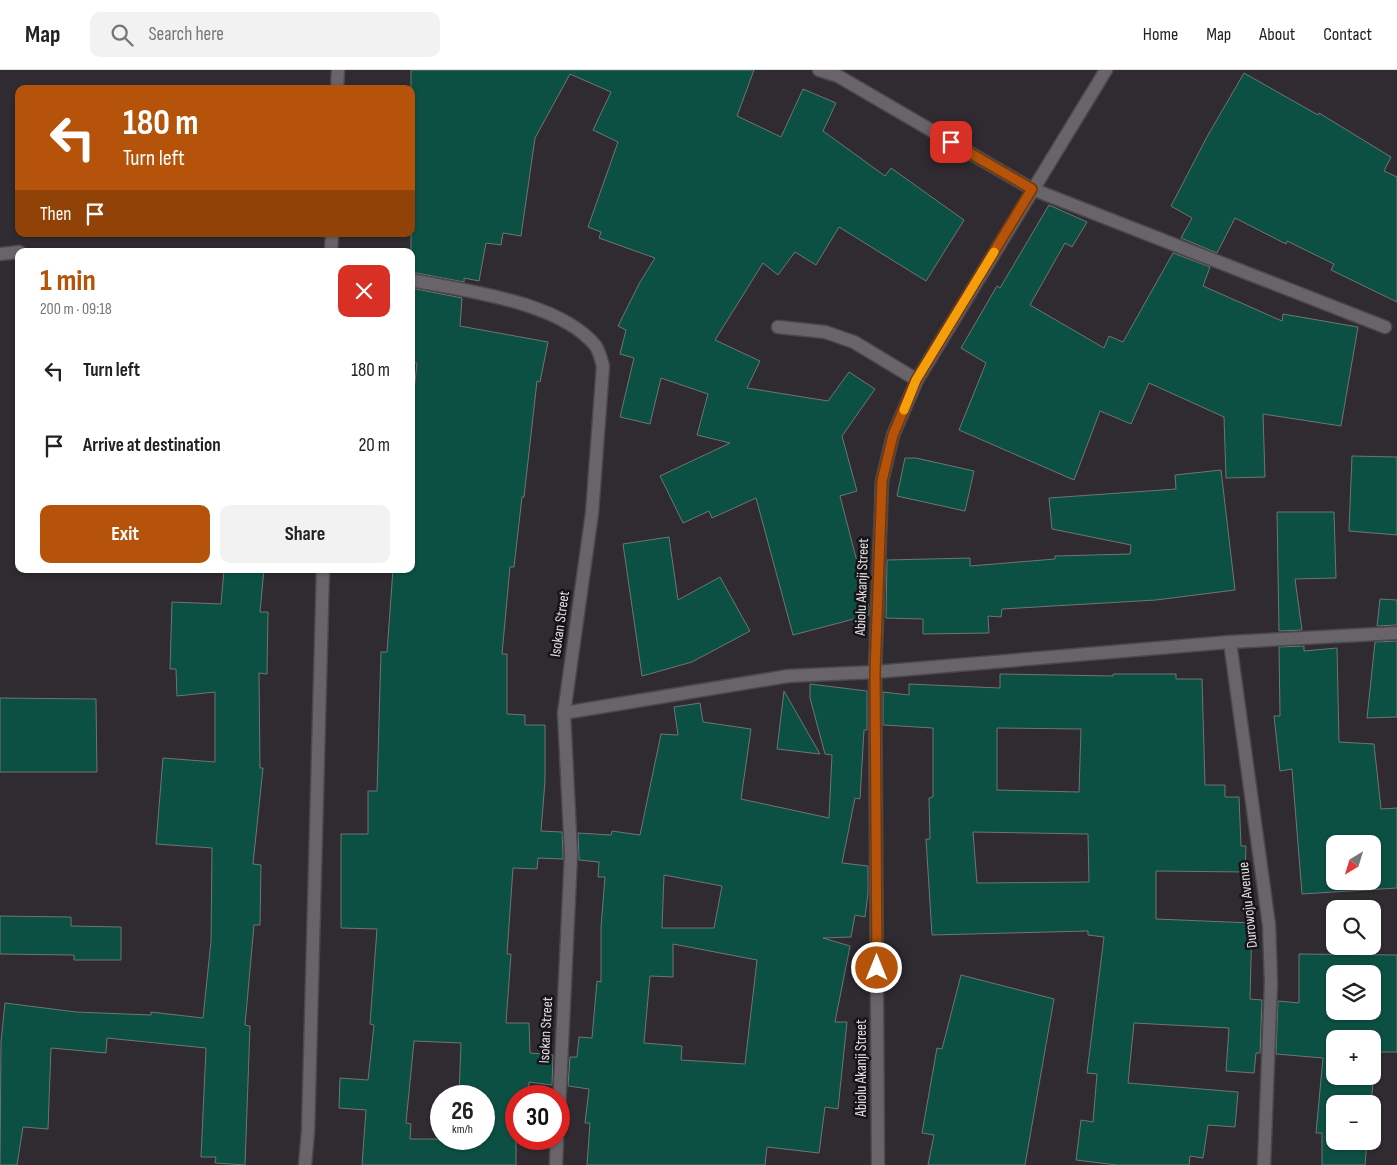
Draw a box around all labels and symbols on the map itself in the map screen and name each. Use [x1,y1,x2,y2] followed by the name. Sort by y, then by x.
[930,121,972,163] pin
[851,538,873,637] street label: Abiolu Akanji Street
[546,589,574,658] street label: Isokan Street
[1326,835,1381,890] north arrow
[1234,861,1262,949] street label: Durowoju Avenue
[850,941,902,993] position arrow
[535,996,557,1064] street label: Isokan Street
[852,1019,871,1118] street label: Abiolu Akanji Street
[505,1085,570,1150] speed limit sign: 30

